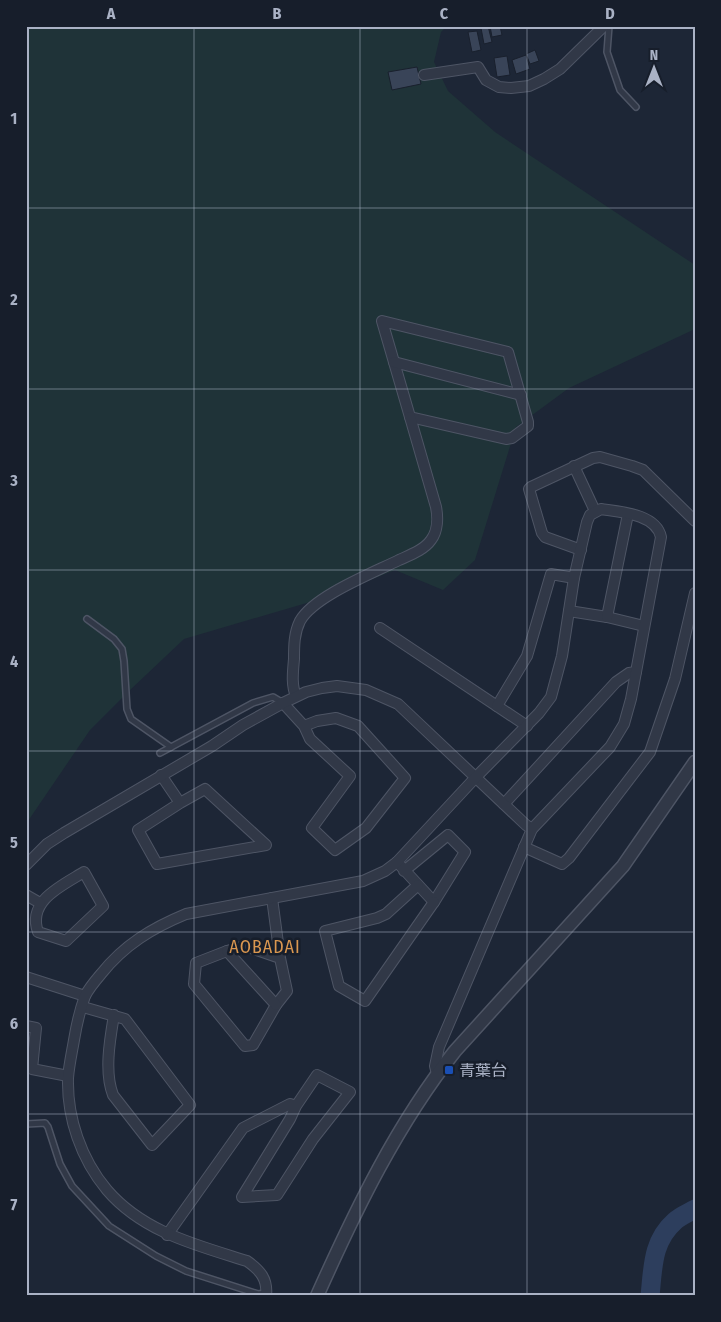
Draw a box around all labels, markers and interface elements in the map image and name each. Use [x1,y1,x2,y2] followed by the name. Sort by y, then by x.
[106,4,116,23] text: A
[273,4,282,23] text: B
[440,4,449,23] text: C
[605,4,615,23] text: D
[628,42,678,92] north arrow
[650,47,658,64] text: N
[11,109,17,128] text: 1
[9,290,18,309] text: 2
[9,471,18,490] text: 3
[10,652,18,671] text: 4
[10,833,18,852] text: 5
[229,936,301,958] district label: AOBADAI
[10,1014,18,1033] text: 6
[459,1061,507,1080] place label: 青葉台
[443,1064,455,1076] marker: 青葉台
[11,1195,18,1214] text: 7

